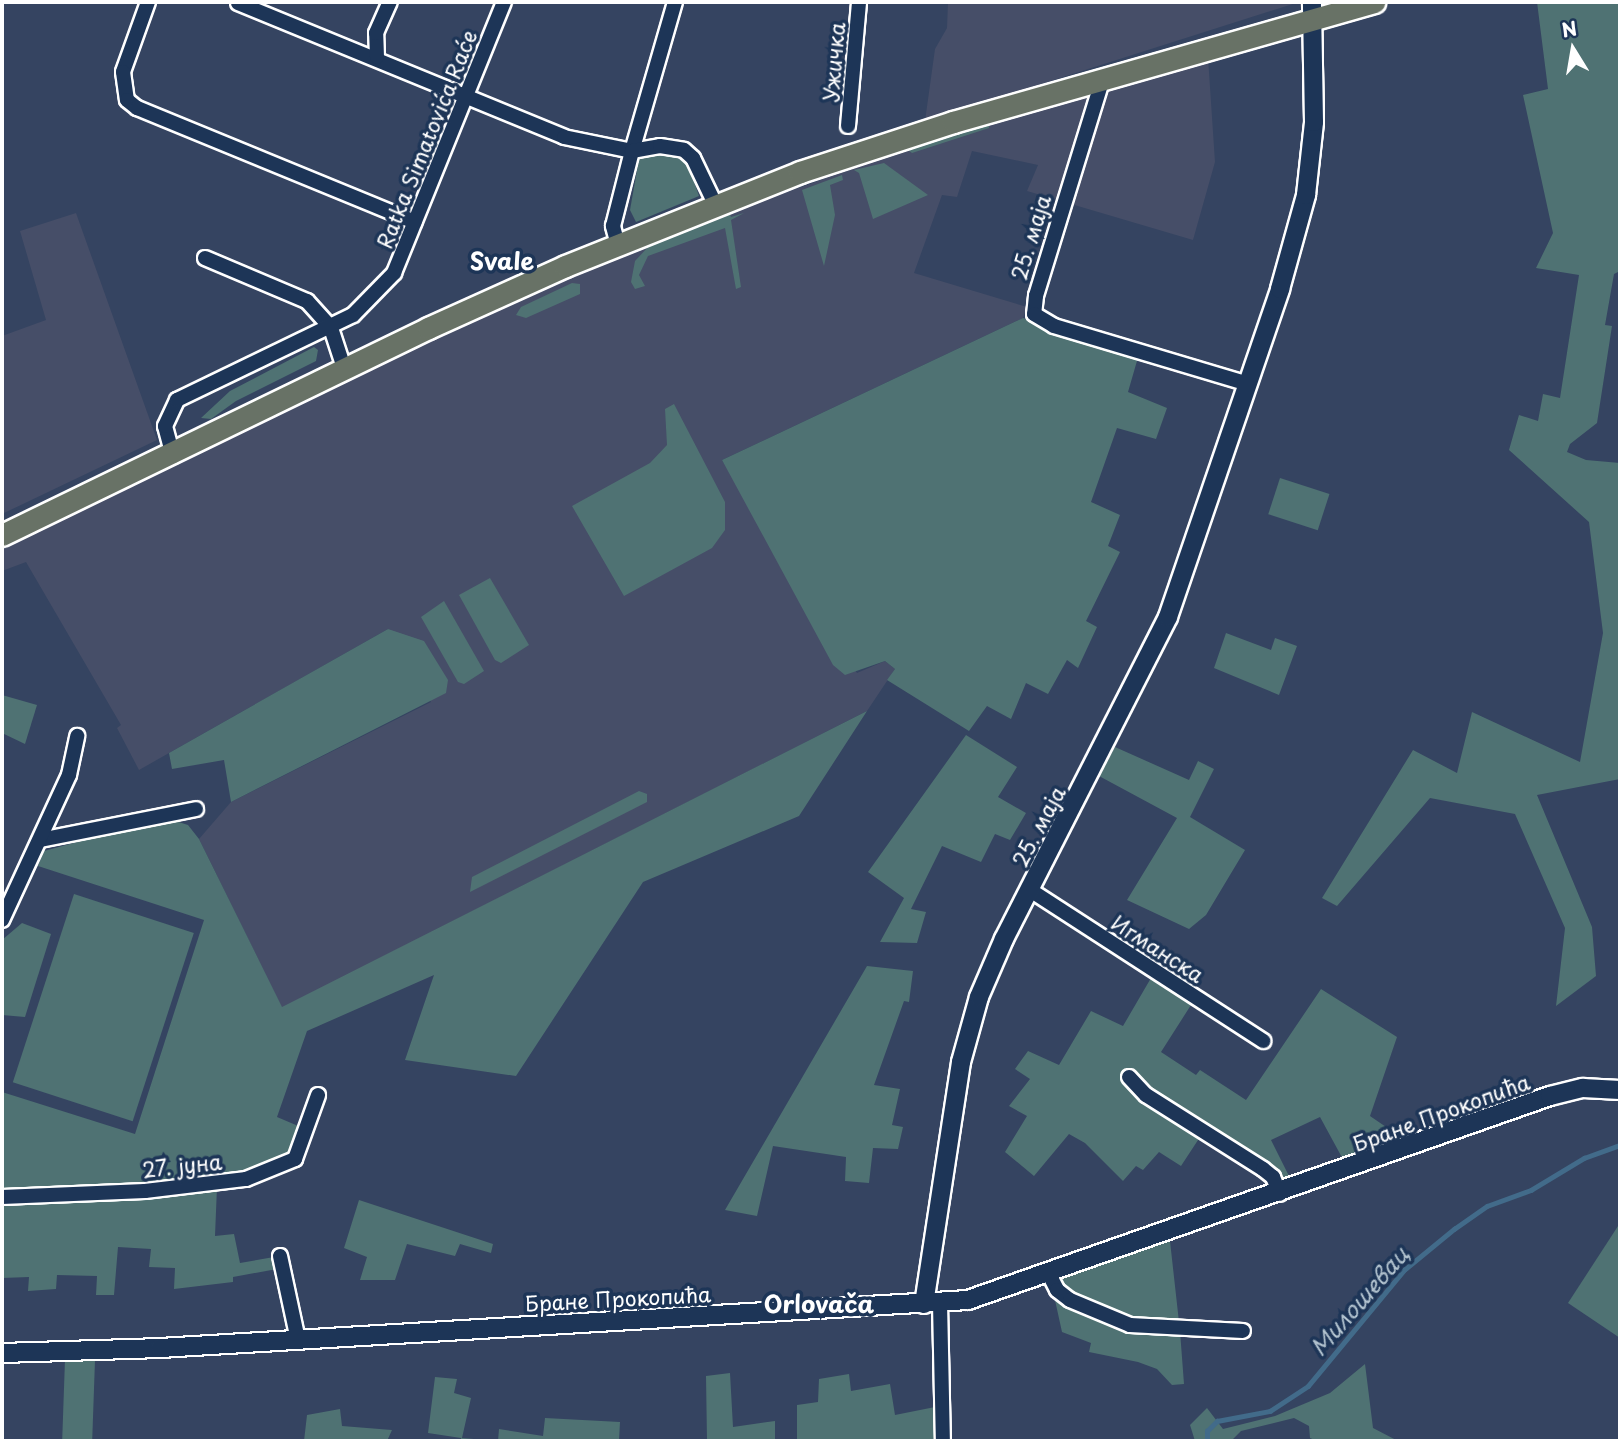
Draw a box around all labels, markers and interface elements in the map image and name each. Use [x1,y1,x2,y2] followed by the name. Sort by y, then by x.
[1559,13,1579,44] text: N
[1538,14,1608,84] north arrow
[817,21,849,103] street label: Ужичка
[370,26,482,252] street label: Ratka Simatovića Raće
[1005,191,1055,283] street label: 25. маја
[470,247,534,275] district label: Svale
[1006,781,1070,871] street label: 25. маја
[1107,909,1209,987] street label: Игманска
[1349,1068,1533,1156] street label: Бране Прокопића
[140,1148,224,1182] street label: 27. јуна
[1304,1241,1414,1361] water label: Милошевац
[524,1281,712,1315] street label: Бране Прокопића
[764,1290,874,1318] district label: Orlovača

